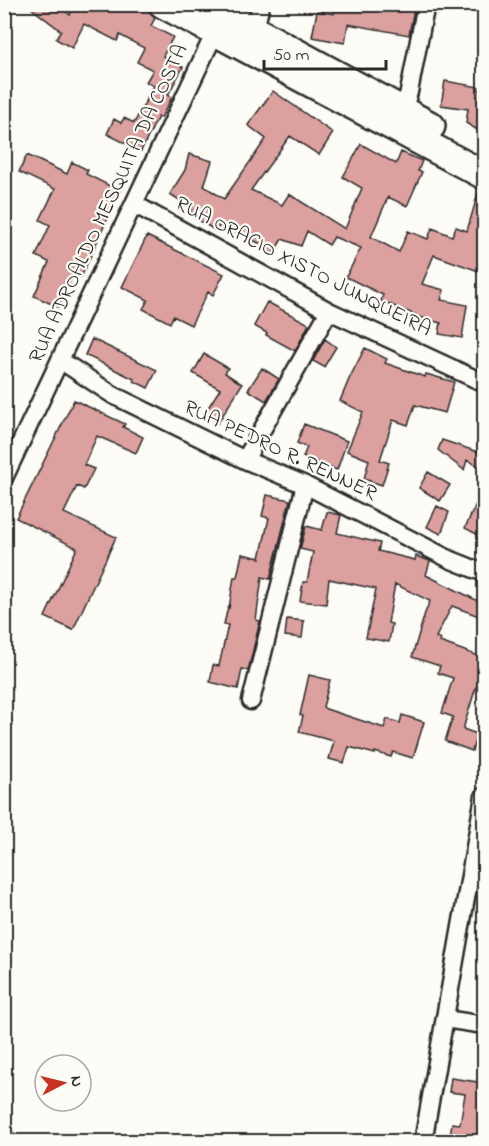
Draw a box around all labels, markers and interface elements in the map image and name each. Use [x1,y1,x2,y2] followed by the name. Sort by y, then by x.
[264,33,386,71] scale bar
[22,40,196,368] street label: RUA ADROALDO MESQUITA DA COSTA
[273,43,310,69] text: 50 m
[170,189,436,345] street label: RUA ORACIO XISTO JUNQUEIRA
[179,393,382,509] street label: RUA PEDRO R. RENNER
[33,1053,93,1113] north arrow
[63,1075,88,1088] text: N

